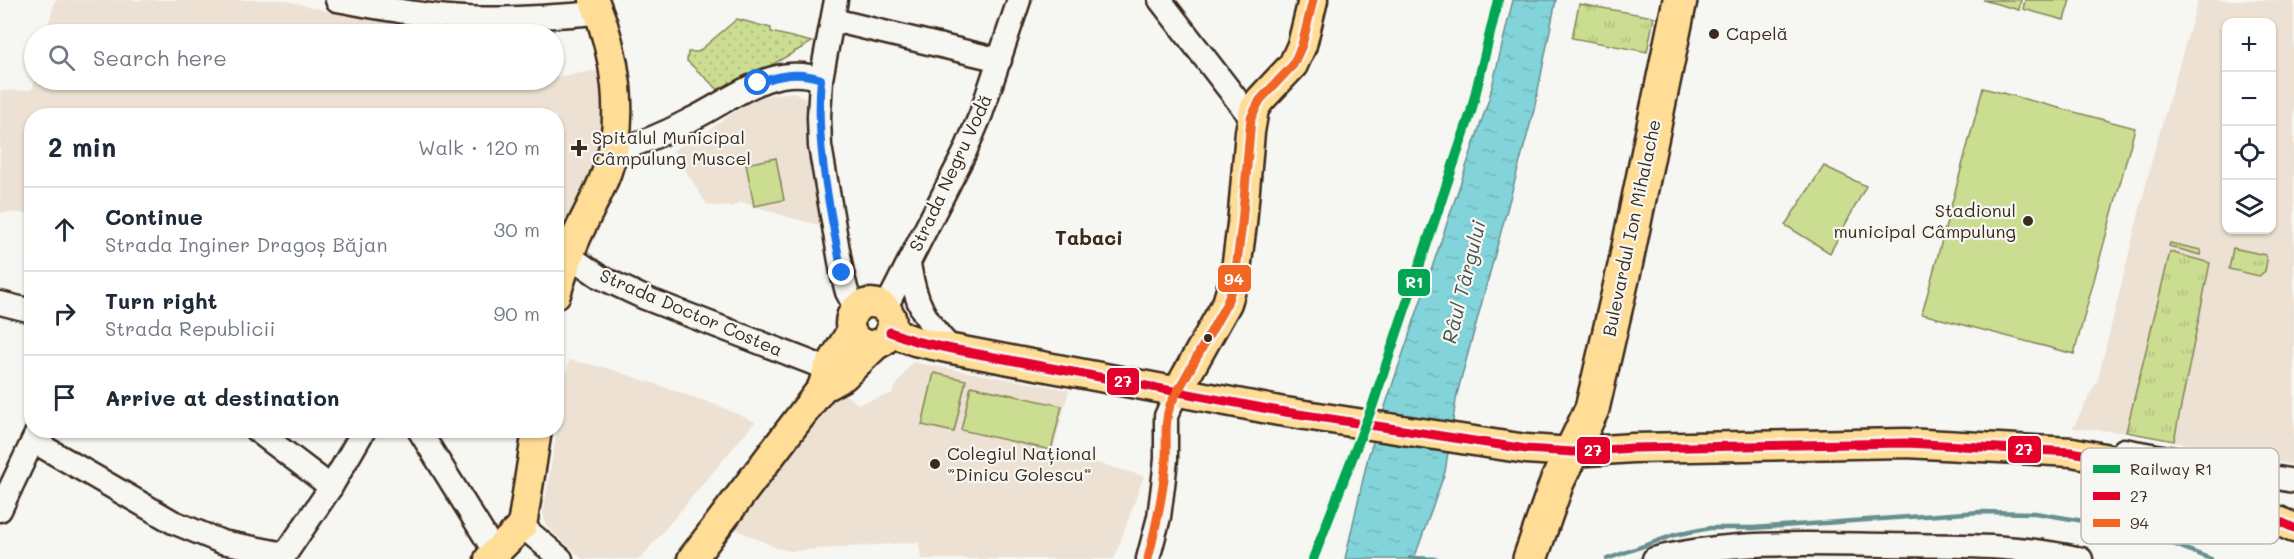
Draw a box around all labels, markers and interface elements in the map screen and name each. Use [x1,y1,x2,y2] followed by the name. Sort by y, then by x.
[2222,18,2276,234] map controls
[2222,18,2276,72] button: +
[1726,21,1788,45] place label: Capelă
[24,24,564,90] search box
[1707,27,1721,41] marker: Capelă
[45,41,78,74] icon: search
[93,43,227,72] text: Search here
[744,69,770,95] route start
[2222,72,2276,126] button: −
[903,90,997,255] street label: Strada Negru Vodă
[1596,117,1666,338] street label: Bulevardul Ion Mihalache
[592,125,751,170] place label: Spitalul Municipal Câmpulung Muscel
[2222,126,2276,180] button: locate
[48,130,116,164] text: 2 min
[418,134,540,160] text: Walk · 120 m
[570,139,588,157] marker: Spitalul Municipal Câmpulung Muscel
[2222,180,2276,234] button: layers
[1833,198,2016,243] place label: Stadionul municipal Câmpulung
[105,202,203,231] text: Continue
[48,213,81,246] icon: ahead
[2021,214,2035,228] marker: Stadionul municipal Câmpulung
[494,216,540,242] text: 30 m
[1435,217,1491,346] water label: Râul Târgului
[1055,224,1123,250] district label: Tabaci
[105,231,388,257] text: Strada Inginer Dragoș Băjan
[828,259,854,285] route end
[596,263,786,361] street label: Strada Doctor Costea
[1217,264,1252,293] line badge: 94
[1224,268,1244,289] text: 94
[1397,268,1431,297] line badge: R1
[1405,271,1423,292] text: R1
[105,286,217,315] text: Turn right
[48,297,81,330] icon: right
[494,300,540,326] text: 90 m
[105,315,275,341] text: Strada Republicii
[1202,332,1214,344] unlabelled marker
[1106,367,1140,396] line badge: 27
[1114,370,1132,391] text: 27
[48,381,81,414] icon: arrive
[105,383,340,412] text: Arrive at destination
[2007,435,2042,464] line badge: 27
[1576,436,1611,465] line badge: 27
[2015,438,2033,459] text: 27
[1584,439,1602,460] text: 27
[947,441,1097,486] place label: Colegiul Național ”Dinicu Golescu”
[2081,448,2279,544] legend
[928,457,942,471] marker: Colegiul Național ”Dinicu Golescu”
[2130,458,2212,479] text: Railway R1
[2130,485,2148,506] text: 27
[2130,512,2149,533] text: 94

